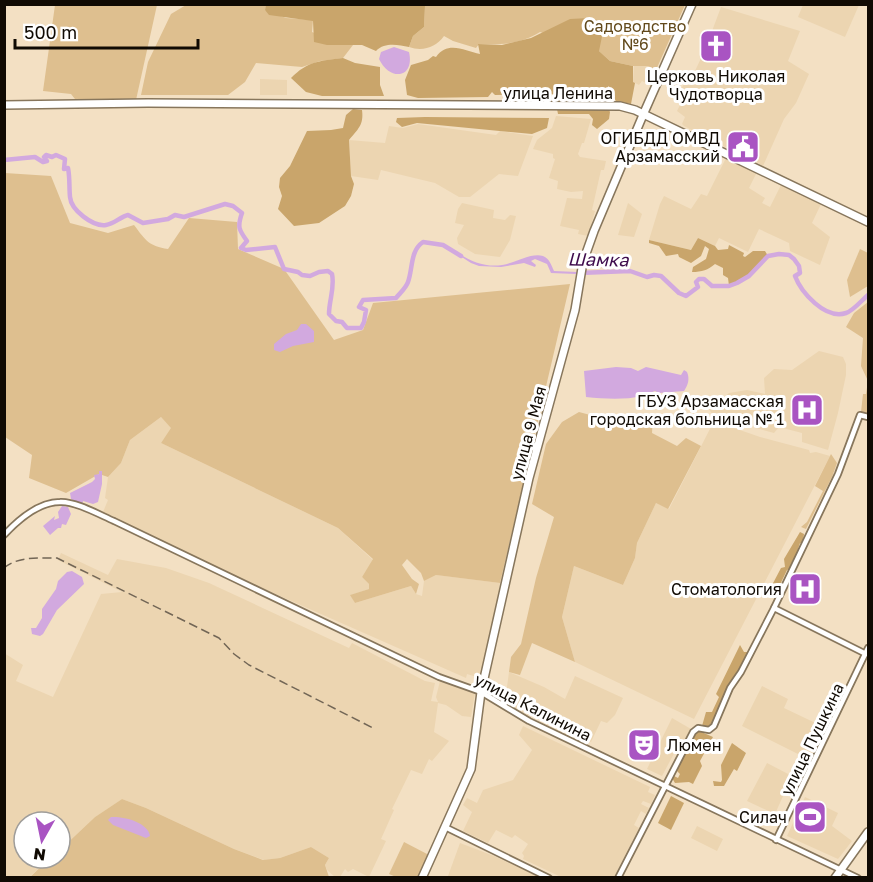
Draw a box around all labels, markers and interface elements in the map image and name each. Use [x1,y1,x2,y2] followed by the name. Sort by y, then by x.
[15,12,198,50] scale bar
[584,16,686,54] park label: Садоводство №6
[24,21,77,43] text: 500 m
[698,28,734,64] church icon: Церковь Николая Чудотворца
[647,66,785,104] place label: Церковь Николая Чудотворца
[503,83,613,103] street label: улица Ленина
[600,128,720,166] place label: ОГИБДД ОМВД Арзамасский
[725,129,761,165] public building icon: ОГИБДД ОМВД Арзамасский
[567,247,629,271] water label: Шамка
[506,384,550,482] street label: улица 9 Мая
[590,391,784,429] place label: ГБУЗ Арзамасская городская больница № 1
[789,392,825,428] hospital icon: ГБУЗ Арзамасская городская больница № 1
[787,571,823,607] hospital icon: Стоматология
[671,579,782,599] place label: Стоматология
[471,669,595,745] street label: улица Калинина
[776,680,848,798] street label: улица Пушкина
[626,727,662,763] theatre icon: Люмен
[667,735,721,755] place label: Люмен
[792,799,828,835] sports icon: Силач
[739,807,787,827] place label: Силач
[12,810,72,870] north arrow
[32,844,47,866] text: N

